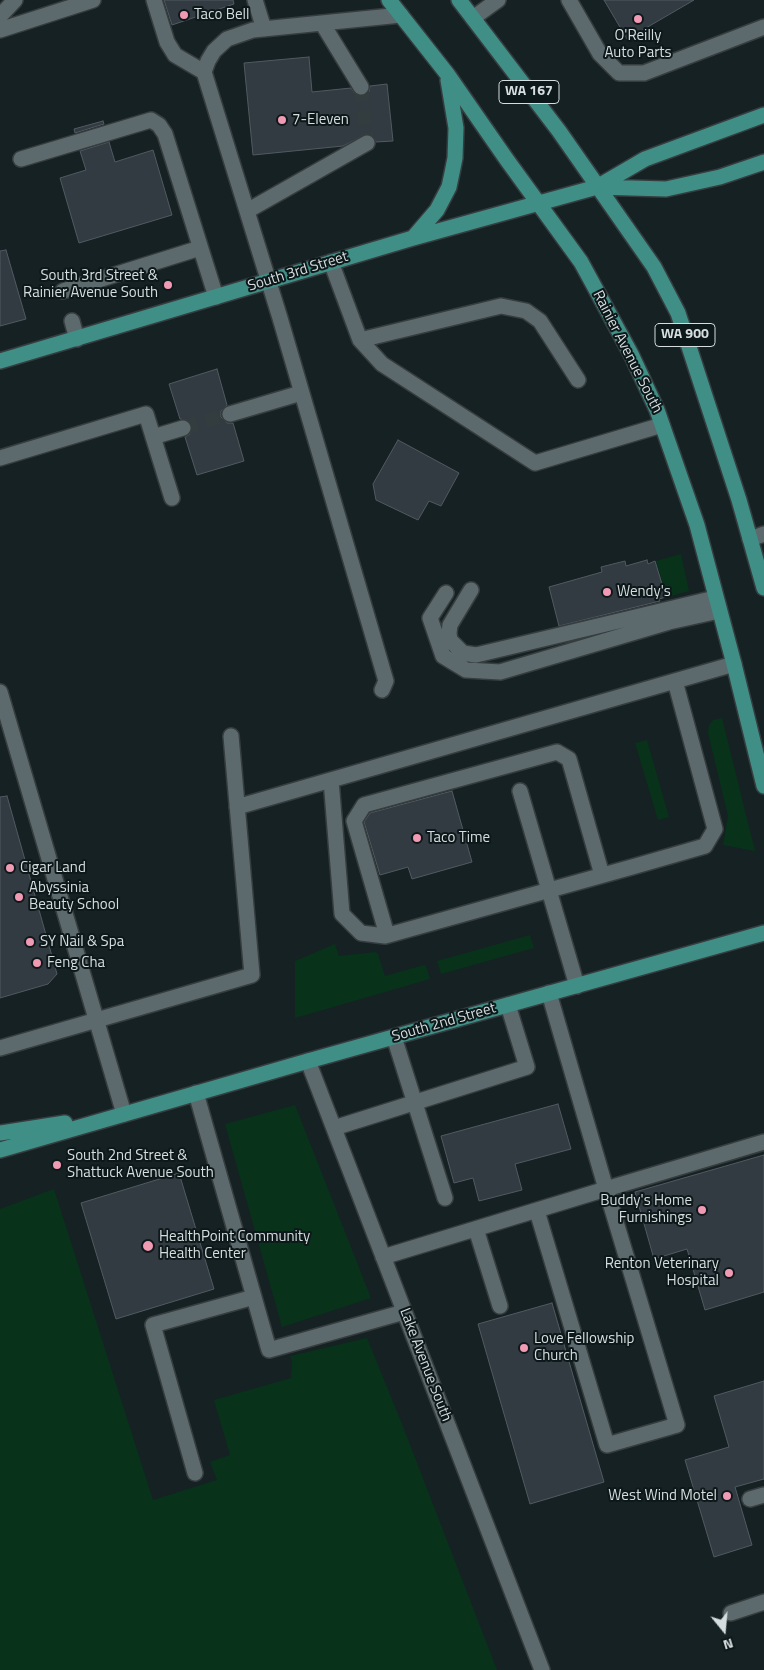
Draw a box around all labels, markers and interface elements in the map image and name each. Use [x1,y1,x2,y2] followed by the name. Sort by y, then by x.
[194,6,249,24] place label: Taco Bell
[178,9,190,21] marker: Taco Bell
[632,13,644,25] marker: O'Reilly Auto Parts
[604,27,672,62] place label: O'Reilly Auto Parts
[499,80,559,104] road number: WA 167
[292,111,349,129] place label: 7-Eleven
[276,114,288,126] marker: 7-Eleven
[246,248,350,296] street label: South 3rd Street
[23,267,158,302] place label: South 3rd Street & Rainier Avenue South
[162,279,174,291] marker: South 3rd Street & Rainier Avenue South
[588,288,666,416] street label: Rainier Avenue South
[655,324,715,346] road number: WA 900
[617,583,671,601] place label: Wendy's
[601,586,613,598] marker: Wendy's
[427,829,490,847] place label: Taco Time
[411,832,423,844] marker: Taco Time
[20,859,86,877] place label: Cigar Land
[4,862,16,874] marker: Cigar Land
[29,879,119,914] place label: Abyssinia Beauty School
[13,891,25,903] marker: Abyssinia Beauty School
[40,933,124,951] place label: SY Nail & Spa
[24,936,36,948] marker: SY Nail & Spa
[47,954,105,972] place label: Feng Cha
[31,957,43,969] marker: Feng Cha
[390,1000,498,1046] street label: South 2nd Street
[67,1147,214,1182] place label: South 2nd Street & Shattuck Avenue South
[51,1159,63,1171] marker: South 2nd Street & Shattuck Avenue South
[600,1192,692,1227] place label: Buddy's Home Furnishings
[696,1204,708,1216] marker: Buddy's Home Furnishings
[159,1228,310,1263] place label: HealthPoint Community Health Center
[141,1239,155,1253] marker: HealthPoint Community Health Center
[605,1255,719,1290] place label: Renton Veterinary Hospital
[723,1267,735,1279] marker: Renton Veterinary Hospital
[395,1306,455,1424] street label: Lake Avenue South
[534,1330,634,1365] place label: Love Fellowship Church
[518,1342,530,1354] marker: Love Fellowship Church
[608,1487,717,1505] place label: West Wind Motel
[721,1490,733,1502] marker: West Wind Motel
[699,1605,749,1655] north arrow
[721,1633,736,1656] text: N

